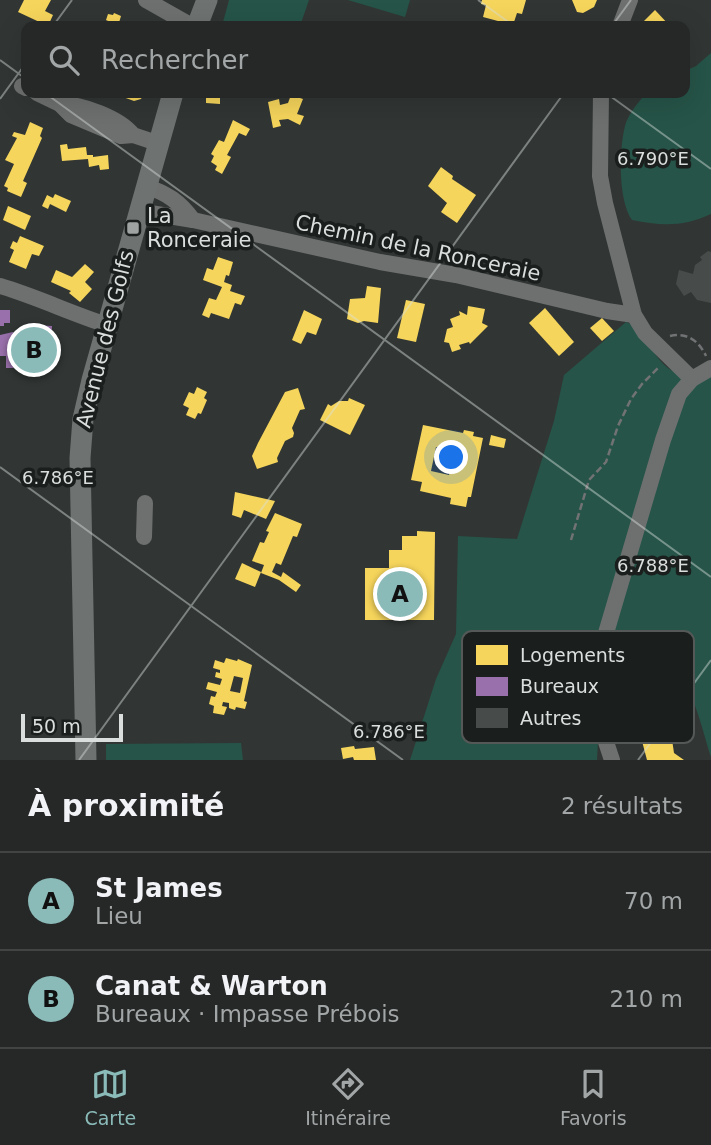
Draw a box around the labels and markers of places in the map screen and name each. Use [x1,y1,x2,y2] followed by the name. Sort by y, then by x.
[147,204,252,252] place label: La Ronceraie
[125,220,141,236] marker: La Ronceraie
[11,324,57,376] pin: B
[377,568,423,620] pin: A

